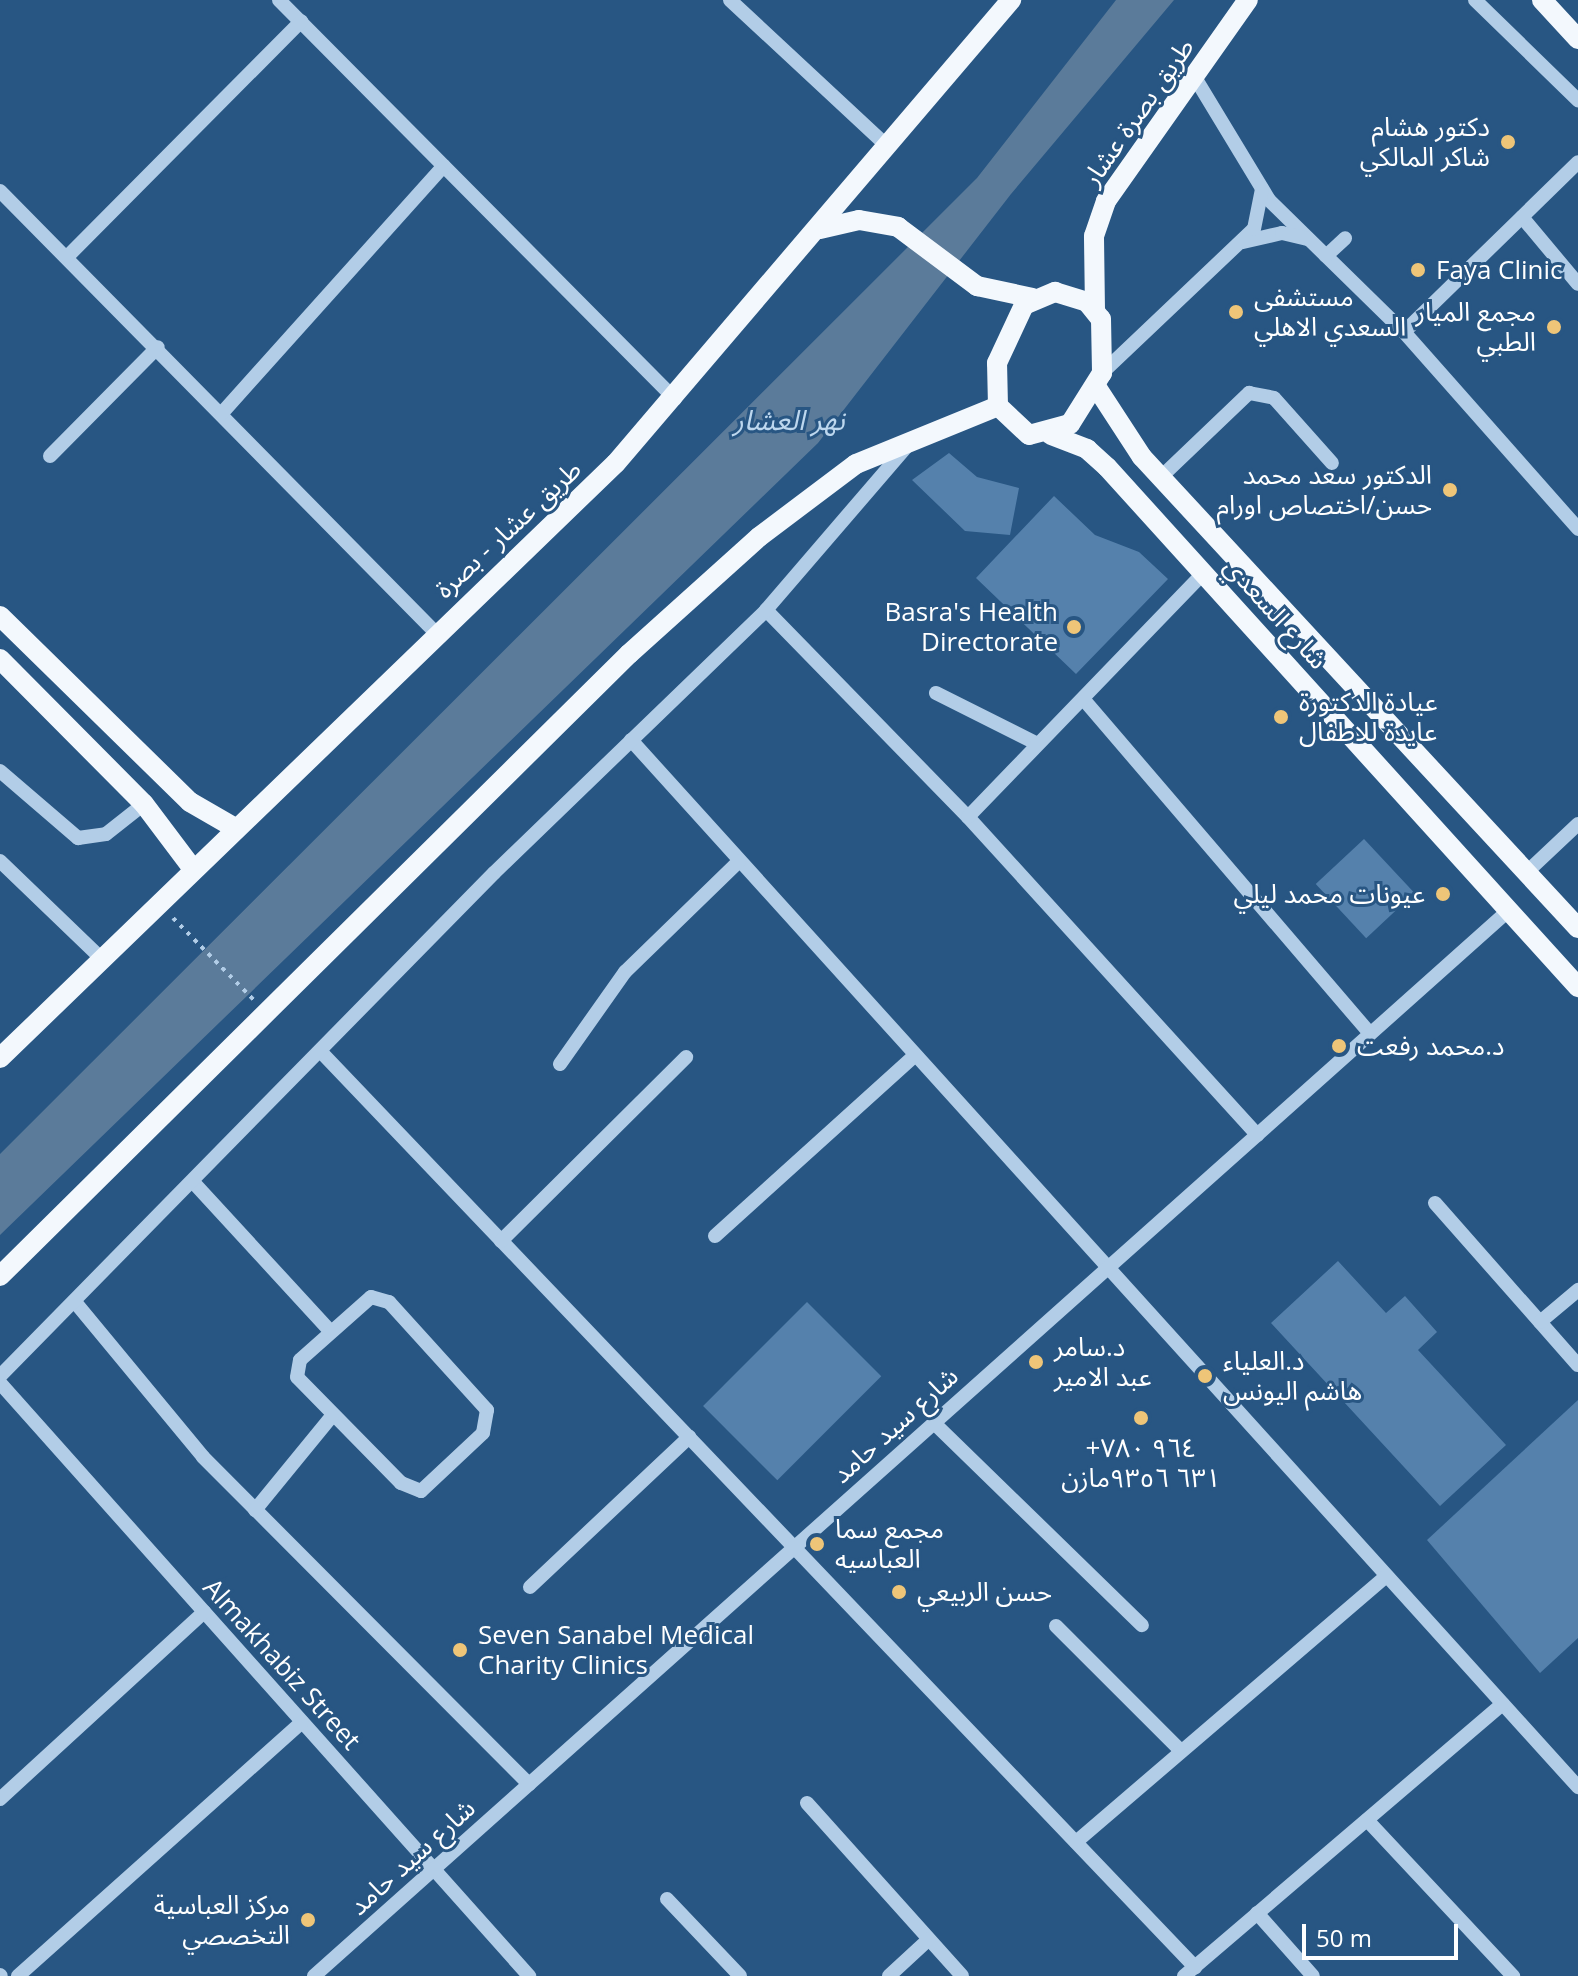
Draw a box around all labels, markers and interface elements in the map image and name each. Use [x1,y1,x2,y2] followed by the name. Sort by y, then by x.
[1076,32,1200,192] street label: طريق بصرة عشار
[1360,111,1490,172] place label: دكتور هشام شاكر المالكي
[1497,131,1519,153] marker: دكتور هشام شاكر المالكي
[1436,254,1563,286] place label: Faya Clinic
[1407,259,1429,281] marker: Faya Clinic
[1254,281,1406,342] place label: مستشفى السعدي الاهلي
[1415,296,1536,358] place label: مجمع الميار الطبي
[1225,301,1247,323] marker: مستشفى السعدي الاهلي
[1543,316,1565,338] marker: مجمع الميار الطبي
[734,402,844,436] water label: نهر العشار
[429,453,587,605] street label: طريق عشار - بصرة
[1216,459,1432,520] place label: الدكتور سعد محمد حسن/اختصاص اورام
[1439,479,1461,501] marker: الدكتور سعد محمد حسن/اختصاص اورام
[1218,551,1334,675] street label: شارع السعدي
[884,596,1058,658] place label: Basra's Health Directorate
[1065,618,1083,636] marker: Basra's Health Directorate
[1299,686,1438,748] place label: عيادة الدكتورة عايدة للاطفال
[1270,706,1292,728] marker: عيادة الدكتورة عايدة للاطفال
[1234,878,1425,910] place label: عيونات محمد ليلي
[1432,883,1454,905] marker: عيونات محمد ليلي
[1357,1030,1504,1062] place label: د.محمد رفعت
[1328,1035,1350,1057] marker: د.محمد رفعت
[1054,1331,1152,1392] place label: د.سامر عبد الامير
[1223,1345,1362,1406] place label: د.العلياء هاشم اليونس
[1025,1351,1047,1373] marker: د.سامر عبد الامير
[826,1360,964,1490] street label: شارع سيد حامد
[1194,1365,1216,1387] marker: د.العلياء هاشم اليونس
[1130,1407,1152,1429] marker: +٩٦٤ ٧٨٠ ٦٣١ ٩٣٥٦مازن
[1061,1432,1221,1494] place label: +٩٦٤ ٧٨٠ ٦٣١ ٩٣٥٦مازن
[835,1513,944,1574] place label: مجمع سما العباسيه
[806,1533,828,1555] marker: مجمع سما العباسيه
[197,1572,367,1756] street label: Almakhabiz Street
[917,1576,1052,1608] place label: حسن الربيعي
[888,1581,910,1603] marker: حسن الربيعي
[478,1619,754,1680] place label: Seven Sanabel Medical Charity Clinics
[449,1639,471,1661] marker: Seven Sanabel Medical Charity Clinics
[343,1792,481,1922] street label: شارع سيد حامد
[154,1889,290,1950] place label: مركز العباسية التخصصي
[1306,1908,1462,1958] scale bar
[297,1909,319,1931] marker: مركز العباسية التخصصي
[1316,1921,1372,1954] text: 50 m

